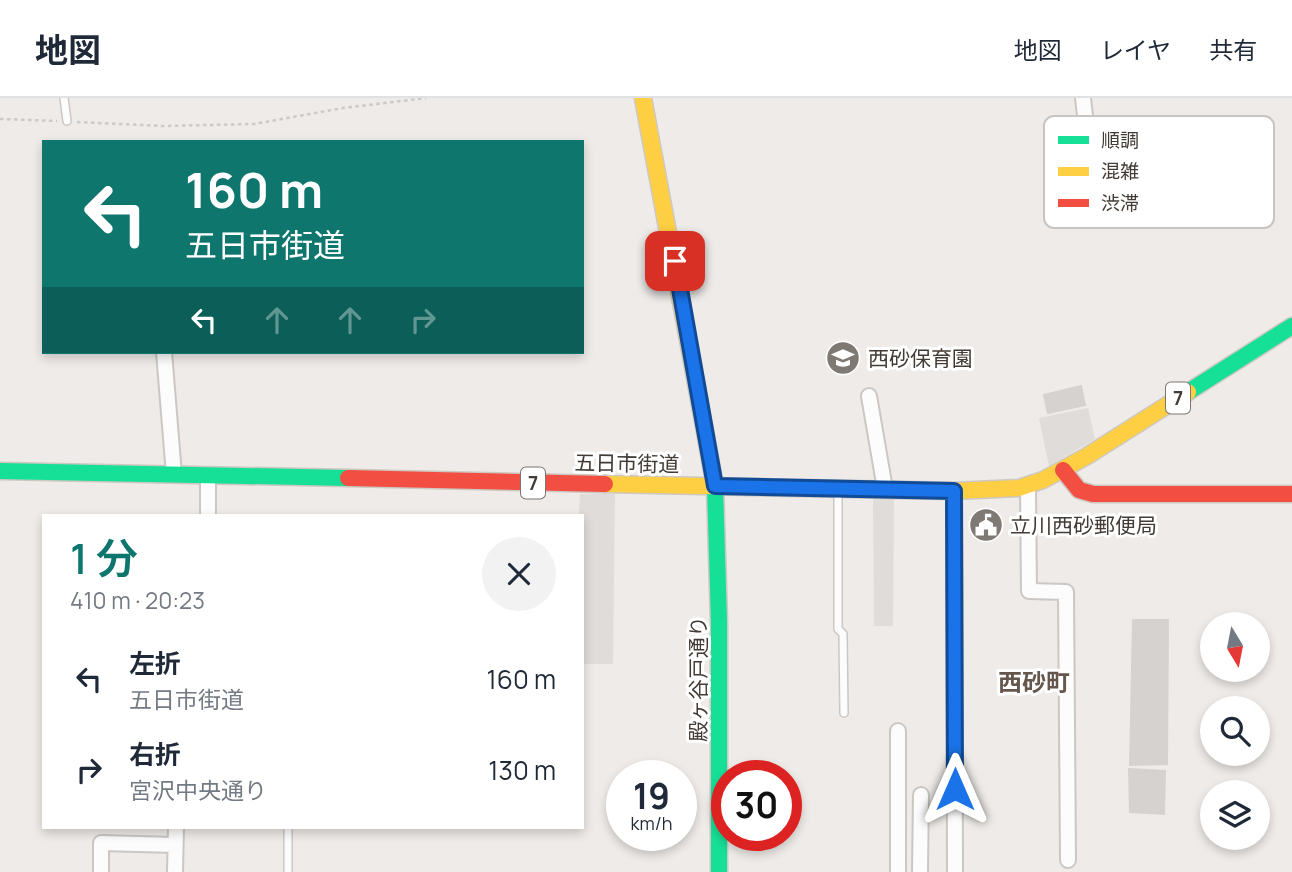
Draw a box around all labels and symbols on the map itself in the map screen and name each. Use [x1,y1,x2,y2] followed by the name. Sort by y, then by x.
[1044,116,1274,228] legend
[1101,127,1139,153] text: 順調
[1101,158,1139,184] text: 混雑
[1101,190,1139,216] text: 渋滞
[645,231,705,291] pin
[824,339,862,377] school or university icon: 西砂保育園
[868,344,973,372] place label: 西砂保育園
[1166,382,1190,414] road number: 7
[574,448,680,478] street label: 五日市街道
[521,468,545,498] road number: 7
[967,506,1005,544] public building icon: 立川西砂郵便局
[1010,511,1157,539] place label: 立川西砂郵便局
[1200,612,1270,682] north arrow
[684,616,712,742] street label: 殿ヶ谷戸通り
[998,665,1070,698] district label: 西砂町
[918,752,992,826] position arrow
[711,760,802,851] speed limit sign: 30

